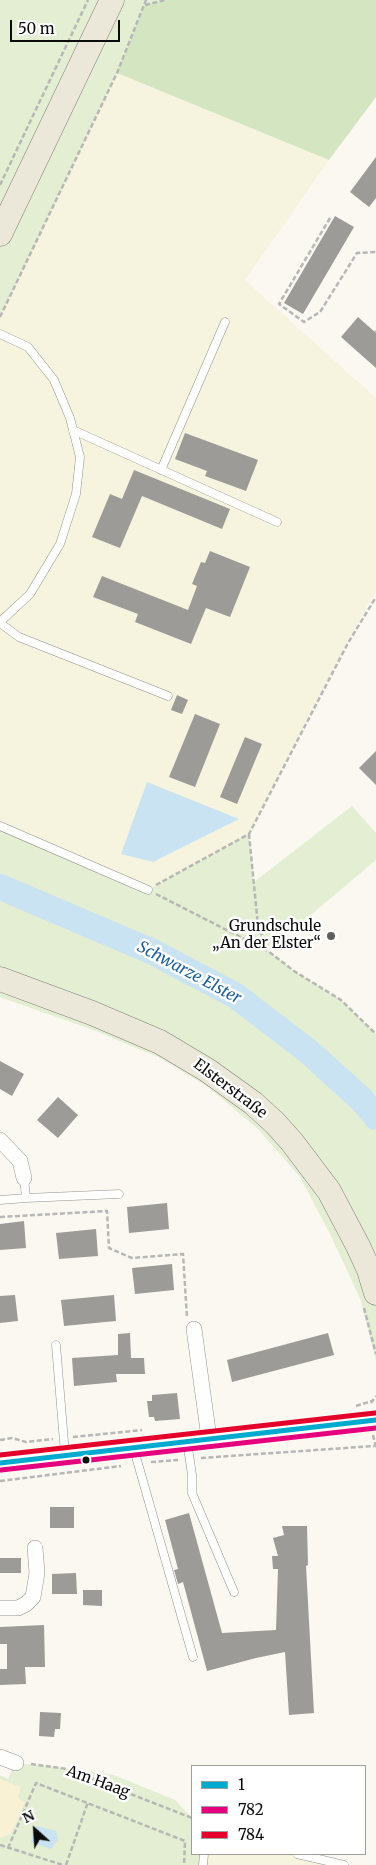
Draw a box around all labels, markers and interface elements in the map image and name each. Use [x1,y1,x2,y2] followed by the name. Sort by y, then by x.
[12,10,122,42] scale bar
[18,19,55,38] text: 50 m
[212,918,321,953] place label: Grundschule „An der Elster“
[325,930,337,942] marker: Grundschule „An der Elster“
[134,938,244,1008] water label: Schwarze Elster
[190,1056,270,1122] street label: Elsterstraße
[81,1455,91,1465] unlabelled marker
[64,1762,132,1802] street label: Am Haag
[191,1765,366,1855] legend
[238,1775,245,1794] text: 1
[238,1800,264,1819] text: 782
[10,1805,60,1855] north arrow
[20,1806,37,1827] text: N
[238,1825,264,1844] text: 784

